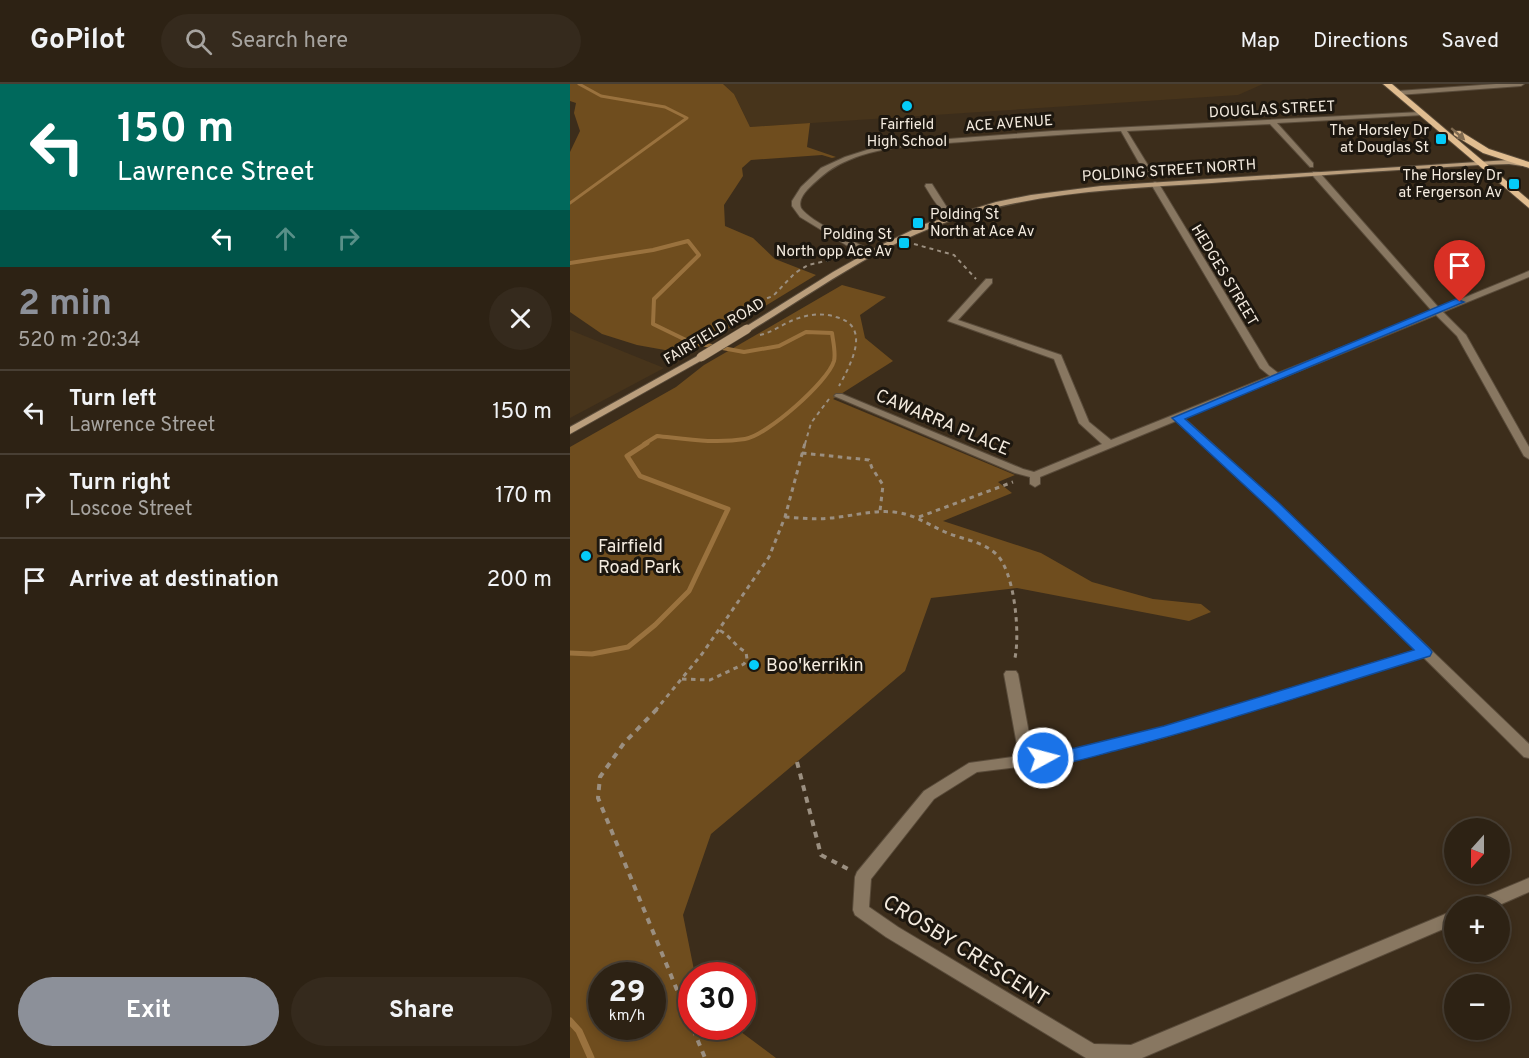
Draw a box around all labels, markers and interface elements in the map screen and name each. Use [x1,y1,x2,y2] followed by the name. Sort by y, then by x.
[161,14,581,68] search box
[30,23,125,59] text: GoPilot
[182,25,215,58] icon: search
[230,28,348,55] text: Search here
[1240,28,1280,55] text: Map
[1313,28,1408,55] text: Directions
[1441,28,1499,55] text: Saved
[1208,98,1336,123] street label: DOUGLAS STREET
[900,99,914,113] marker: Fairfield High School
[117,104,234,157] text: 150 m
[18,108,96,186] icon: left
[964,112,1054,137] street label: ACE AVENUE
[867,116,947,152] place label: Fairfield High School
[1329,122,1429,158] place label: The Horsley Dr at Douglas St
[1450,128,1466,141] one-way arrow
[1434,132,1448,146] marker: The Horsley Dr at Douglas St
[117,156,314,190] text: Lawrence Street
[1081,156,1257,187] street label: POLDING STREET NORTH
[1398,167,1502,203] place label: The Horsley Dr at Fergerson Av
[1507,177,1521,191] marker: The Horsley Dr at Fergerson Av
[930,206,1035,242] place label: Polding St North at Ace Av
[911,216,925,230] marker: Polding St North at Ace Av
[206,222,239,255] icon: left
[269,222,302,255] icon: ahead
[332,222,365,255] icon: right
[1186,222,1262,330] street label: HEDGES STREET
[776,226,892,262] place label: Polding St North opp Ace Av
[897,236,911,250] marker: Polding St North opp Ace Av
[1434,240,1485,302] pin
[1443,249,1476,282] icon: arrive
[18,282,112,328] text: 2 min
[489,287,552,350] button: close
[661,295,769,370] street label: FAIRFIELD ROAD
[18,328,140,354] text: 520 m · 20:34
[872,385,1013,462] street label: CAWARRA PLACE
[69,386,157,413] text: Turn left
[18,396,51,429] icon: left
[492,399,552,426] text: 150 m
[69,413,215,439] text: Lawrence Street
[69,470,171,497] text: Turn right
[18,480,51,513] icon: right
[495,483,552,510] text: 170 m
[69,497,192,523] text: Loscoe Street
[598,536,681,580] place label: Fairfield Road Park
[579,549,593,563] marker: Fairfield Road Park
[18,564,51,597] icon: arrive
[69,567,279,594] text: Arrive at destination
[487,567,552,594] text: 200 m
[766,655,864,678] place label: Boo'kerrikin
[747,658,761,672] marker: Boo'kerrikin
[1011,726,1075,790] position arrow
[1444,818,1510,884] north arrow
[1444,818,1510,1040] map controls
[877,889,1053,1013] street label: CROSBY CRESCENT
[1444,896,1510,962] button: +
[678,962,756,1040] speed limit sign: 30
[1444,974,1510,1040] button: −
[609,975,645,1012] text: 29
[18,977,279,1046] button: Exit
[291,977,552,1046] button: Share
[609,1007,645,1026] text: km/h

